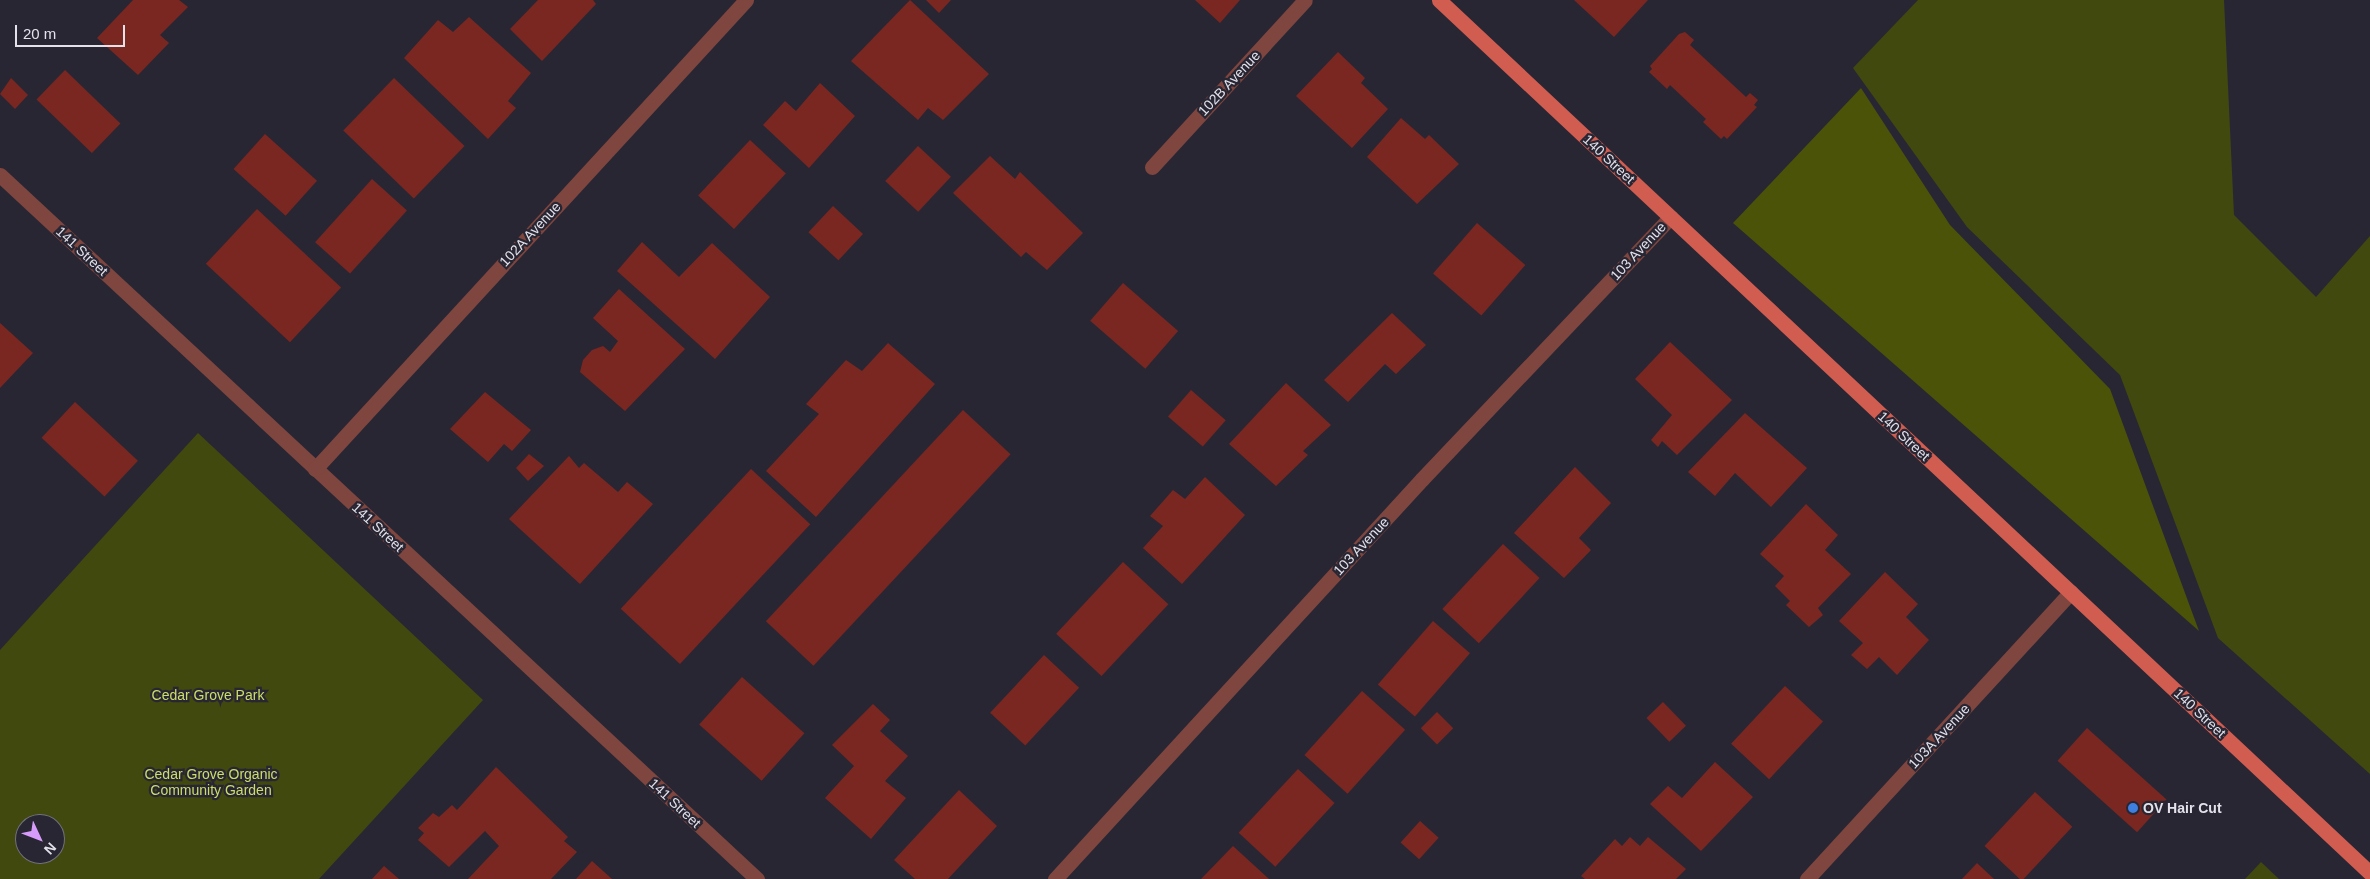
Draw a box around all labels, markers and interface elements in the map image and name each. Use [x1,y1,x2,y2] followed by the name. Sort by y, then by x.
[18,15,128,47] scale bar
[23,25,56,42] text: 20 m
[1194,47,1264,119] street label: 102B Avenue
[1580,131,1638,187] street label: 140 Street
[495,198,565,270] street label: 102A Avenue
[1606,218,1670,284] street label: 103 Avenue
[53,223,111,279] street label: 141 Street
[1875,408,1933,464] street label: 140 Street
[349,499,407,555] street label: 141 Street
[1329,513,1393,579] street label: 103 Avenue
[2171,685,2229,741] street label: 140 Street
[152,687,264,703] park label: Cedar Grove Park
[1904,700,1974,772] street label: 103A Avenue
[144,766,278,799] park label: Cedar Grove Organic Community Garden
[646,775,704,831] street label: 141 Street
[2143,800,2222,816] place label: OV Hair Cut
[2127,802,2139,814] marker: OV Hair Cut
[15,814,65,864] north arrow
[41,839,60,858] text: N

